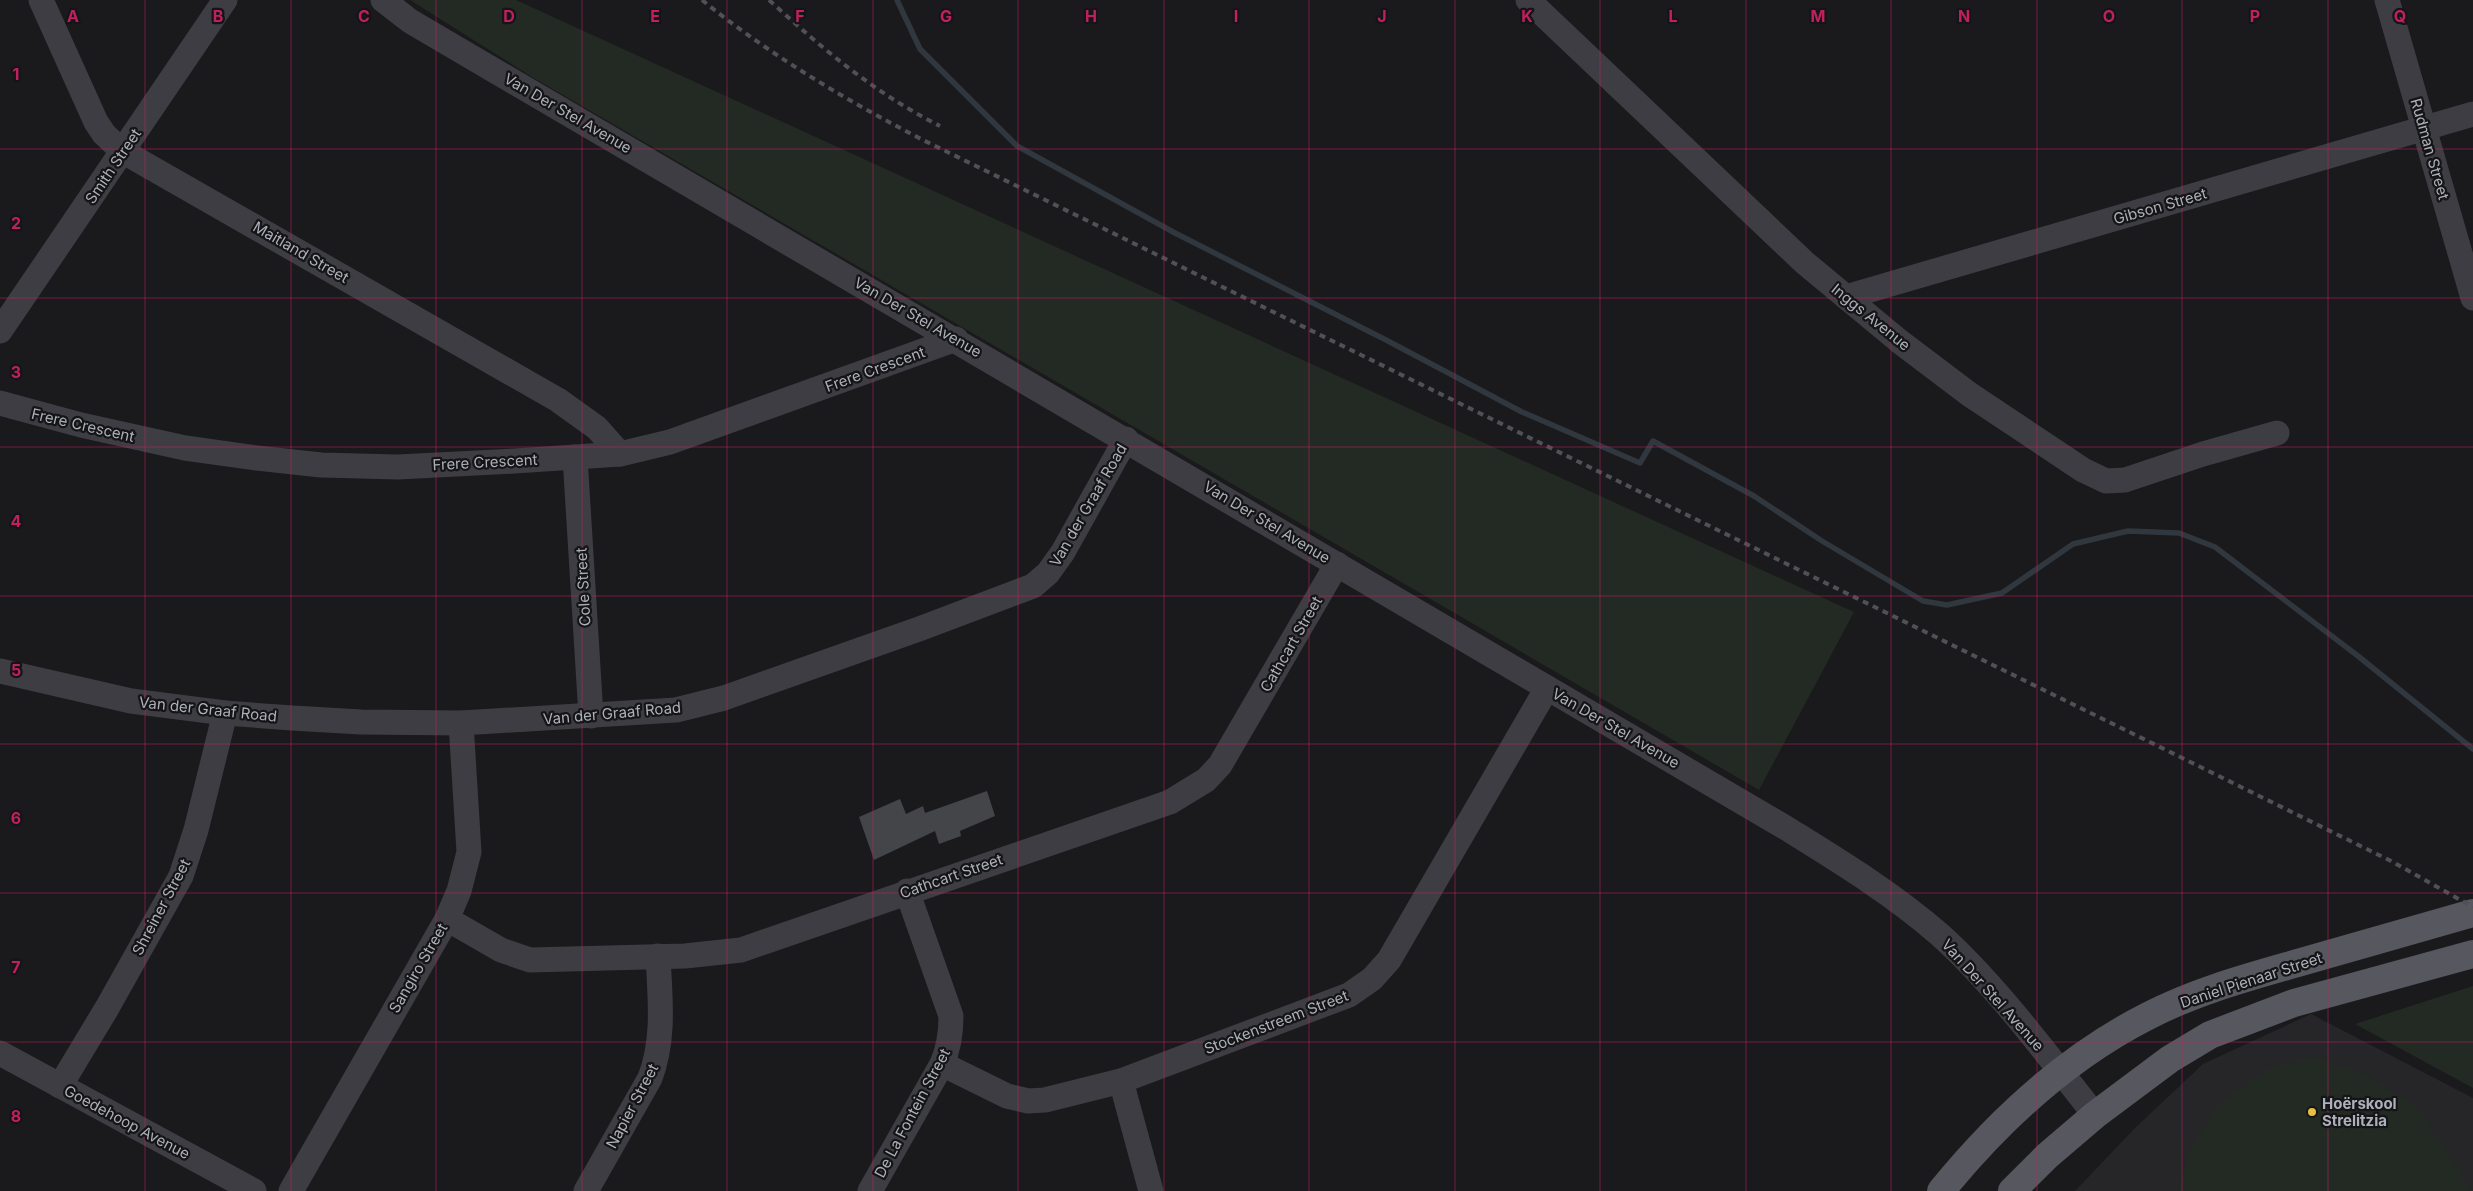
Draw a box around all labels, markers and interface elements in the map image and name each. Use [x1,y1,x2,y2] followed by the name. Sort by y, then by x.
[67,6,79,26] text: A
[213,6,223,26] text: B
[358,6,370,26] text: C
[503,6,515,26] text: D
[650,6,660,26] text: E
[795,6,805,26] text: F
[940,6,952,26] text: G
[1085,6,1097,26] text: H
[1234,6,1238,26] text: I
[1377,6,1387,26] text: J
[1521,6,1533,26] text: K
[1668,6,1678,26] text: L
[1811,6,1825,26] text: M
[1958,6,1970,26] text: N
[2103,6,2115,26] text: O
[2250,6,2260,26] text: P
[2394,6,2406,26] text: Q
[13,64,19,84] text: 1
[501,69,635,157] street label: Van Der Stel Avenue
[2406,96,2454,202] street label: Rudman Street
[81,125,145,207] street label: Smith Street
[2111,184,2209,228] street label: Gibson Street
[11,213,21,233] text: 2
[250,217,352,287] street label: Maitland Street
[851,273,985,361] street label: Van Der Stel Avenue
[1828,279,1914,355] street label: Inggs Avenue
[822,342,928,396] street label: Frere Crescent
[11,362,21,382] text: 3
[30,404,136,446] street label: Frere Crescent
[1045,440,1131,570] street label: Van der Graaf Road
[432,450,538,474] street label: Frere Crescent
[1200,477,1334,567] street label: Van Der Stel Avenue
[11,511,22,531] text: 4
[571,547,595,627] street label: Cole Street
[1256,593,1326,695] street label: Cathcart Street
[11,660,21,680] text: 5
[1549,684,1683,772] street label: Van Der Stel Avenue
[138,692,278,726] street label: Van der Graaf Road
[542,697,682,729] street label: Van der Graaf Road
[11,808,21,828] text: 6
[897,849,1005,903] street label: Cathcart Street
[128,856,194,958] street label: Shreiner Street
[385,920,451,1016] street label: Sangiro Street
[1938,935,2048,1055] street label: Van Der Stel Avenue
[2178,948,2324,1012] street label: Daniel Pienaar Street
[11,957,21,977] text: 7
[1201,986,1351,1058] street label: Stockenstreem Street
[870,1045,954,1181] street label: De La Fontein Street
[602,1060,662,1152] street label: Napier Street
[61,1081,193,1163] street label: Goedehoop Avenue
[2322,1094,2397,1130] place label: Hoërskool Strelitzia
[11,1106,21,1126] text: 8
[2306,1106,2318,1118] marker: Hoërskool Strelitzia

